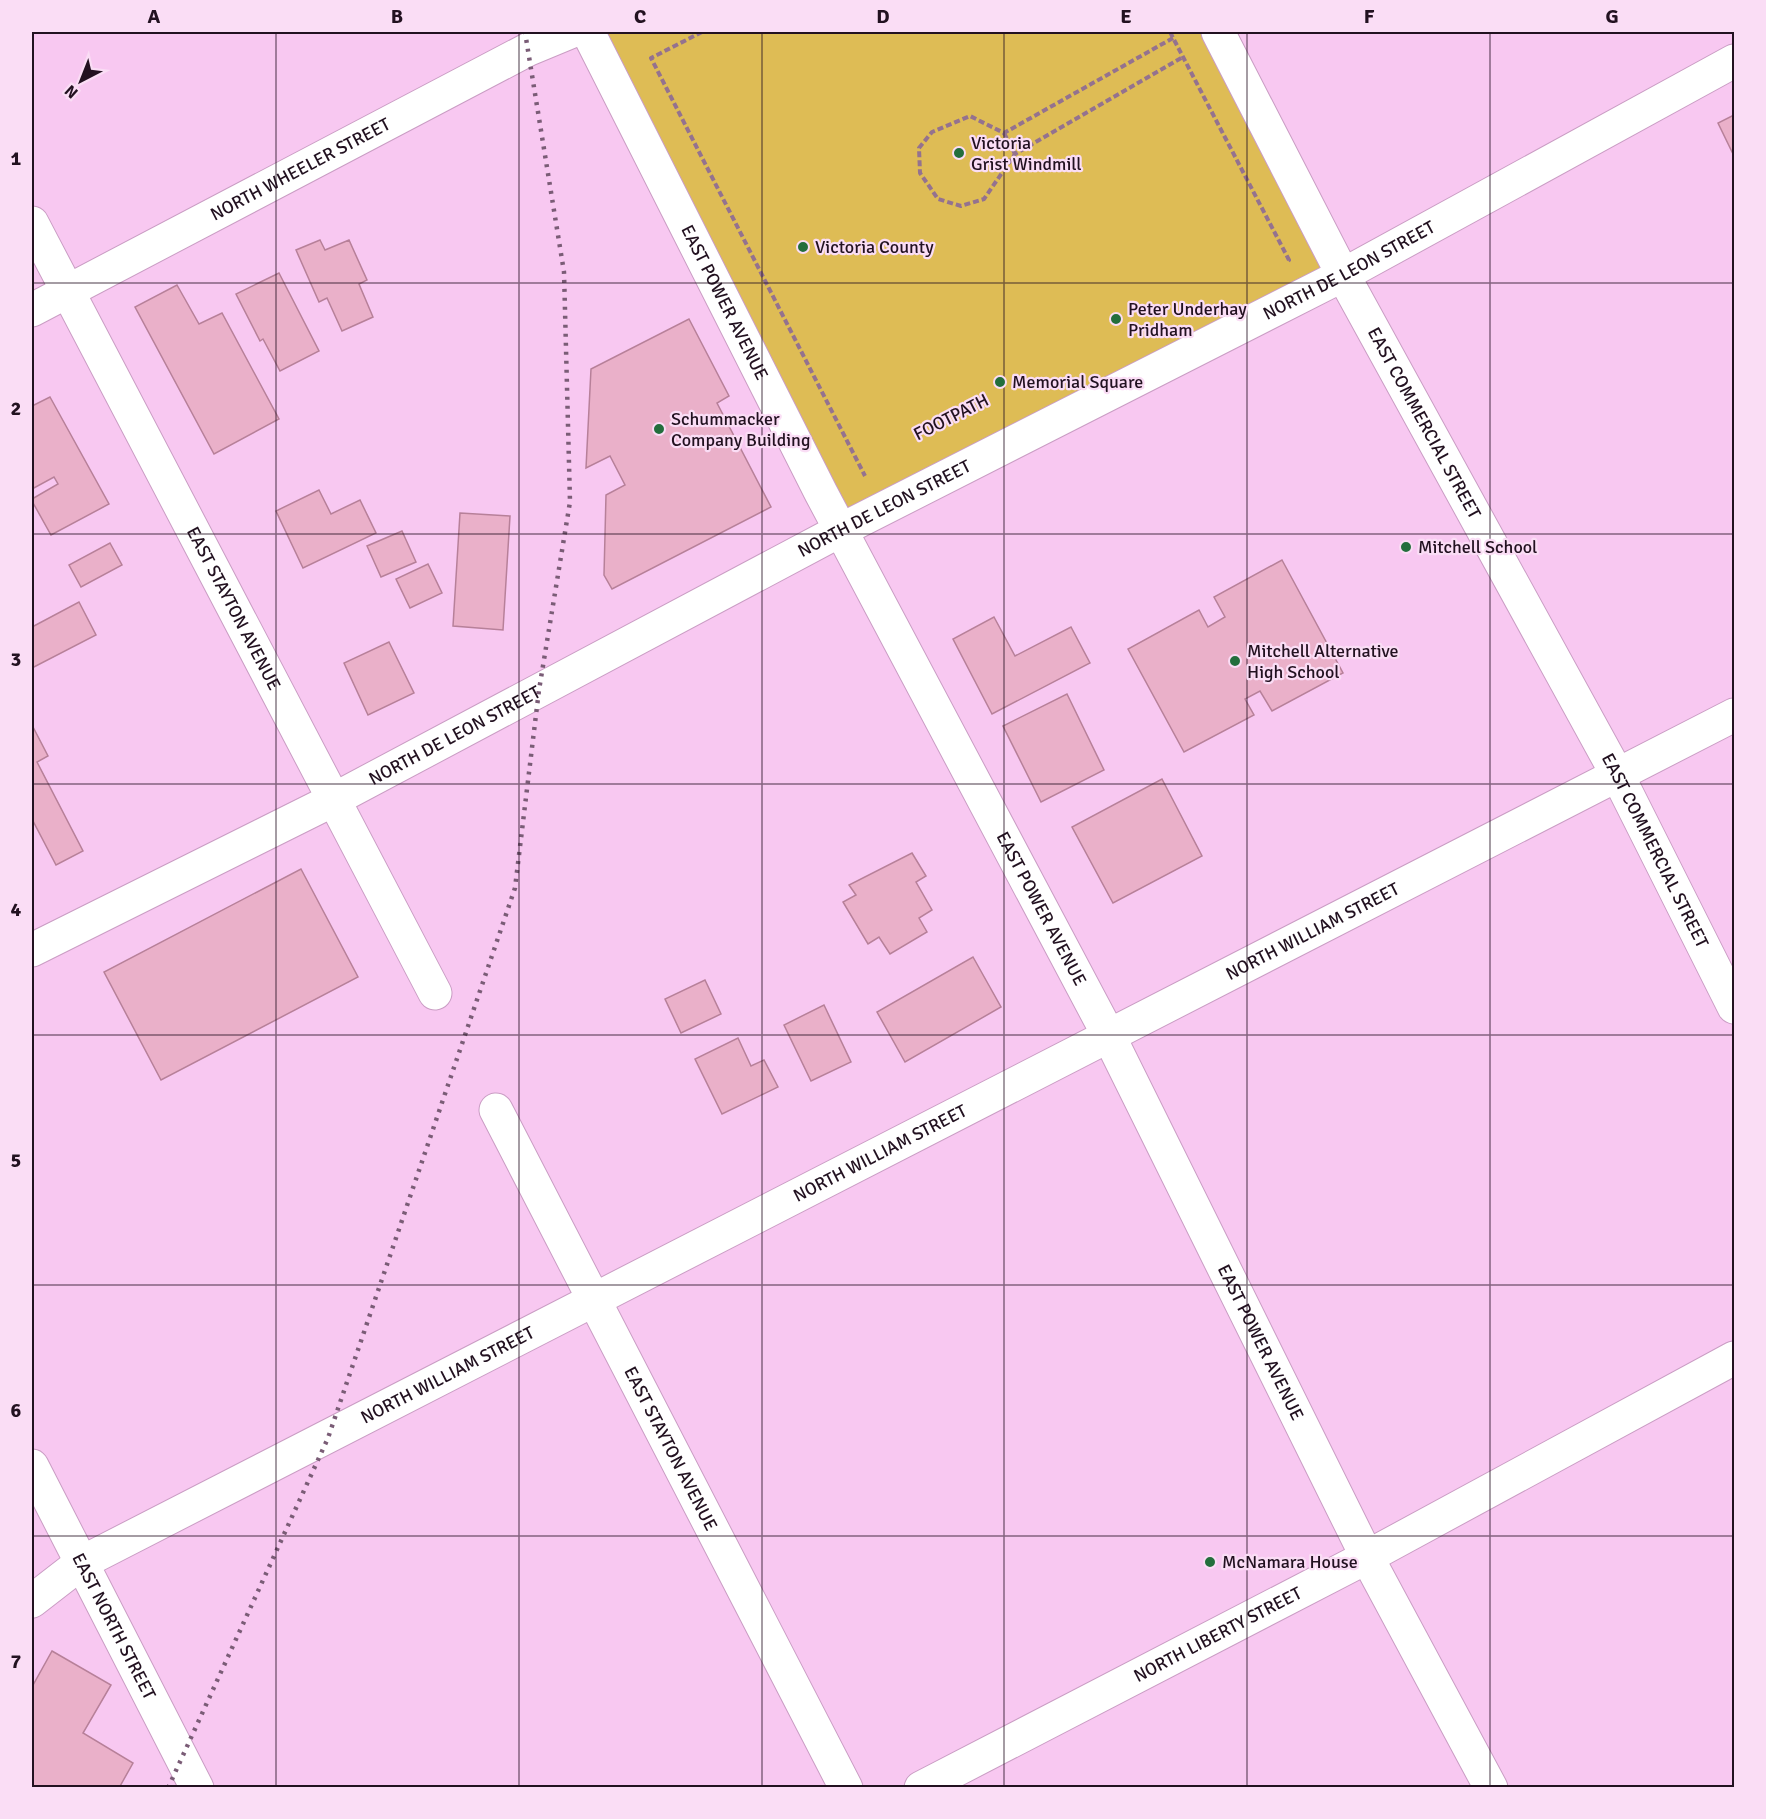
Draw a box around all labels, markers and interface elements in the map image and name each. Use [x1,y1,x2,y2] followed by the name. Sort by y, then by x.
[148,4,161,29] text: A
[391,4,403,29] text: B
[634,4,646,29] text: C
[876,4,890,29] text: D
[1120,4,1132,29] text: E
[1364,4,1375,29] text: F
[1605,4,1619,29] text: G
[51,51,111,111] north arrow
[61,80,82,103] text: N
[207,113,394,225] street label: NORTH WHEELER STREET
[971,132,1082,175] place label: Victoria Grist Windmill
[11,146,22,171] text: 1
[952,146,966,160] marker: Victoria Grist Windmill
[1259,216,1439,325] street label: NORTH DE LEON STREET
[676,221,773,384] street label: EAST POWER AVENUE
[815,236,934,258] place label: Victoria County
[796,240,810,254] marker: Victoria County
[1128,298,1247,341] place label: Peter Underhay Pridham
[1109,312,1123,326] marker: Peter Underhay Pridham
[1363,323,1486,522] street label: EAST COMMERCIAL STREET
[1012,371,1143,393] place label: Memorial Square
[993,375,1007,389] marker: Memorial Square
[910,389,992,445] street label: FOOTPATH
[11,396,21,421] text: 2
[671,408,810,451] place label: Schummacker Company Building
[652,422,666,436] marker: Schummacker Company Building
[794,455,975,562] street label: NORTH DE LEON STREET
[182,523,286,694] street label: EAST STAYTON AVENUE
[1418,536,1537,558] place label: Mitchell School
[1399,540,1413,554] marker: Mitchell School
[1247,640,1399,683] place label: Mitchell Alternative High School
[11,647,21,672] text: 3
[1228,654,1242,668] marker: Mitchell Alternative High School
[365,681,544,790] street label: NORTH DE LEON STREET
[1597,749,1713,951] street label: EAST COMMERCIAL STREET
[992,828,1091,989] street label: EAST POWER AVENUE
[1222,878,1403,985] street label: NORTH WILLIAM STREET
[11,897,22,922] text: 4
[790,1099,971,1207] street label: NORTH WILLIAM STREET
[11,1148,21,1173] text: 5
[1213,1261,1308,1424] street label: EAST POWER AVENUE
[357,1321,538,1429] street label: NORTH WILLIAM STREET
[619,1363,722,1534] street label: EAST STAYTON AVENUE
[11,1398,22,1423] text: 6
[67,1549,161,1703] street label: EAST NORTH STREET
[1222,1551,1358,1573] place label: McNamara House
[1203,1555,1217,1569] marker: McNamara House
[1130,1582,1305,1687] street label: NORTH LIBERTY STREET
[11,1649,22,1674] text: 7

